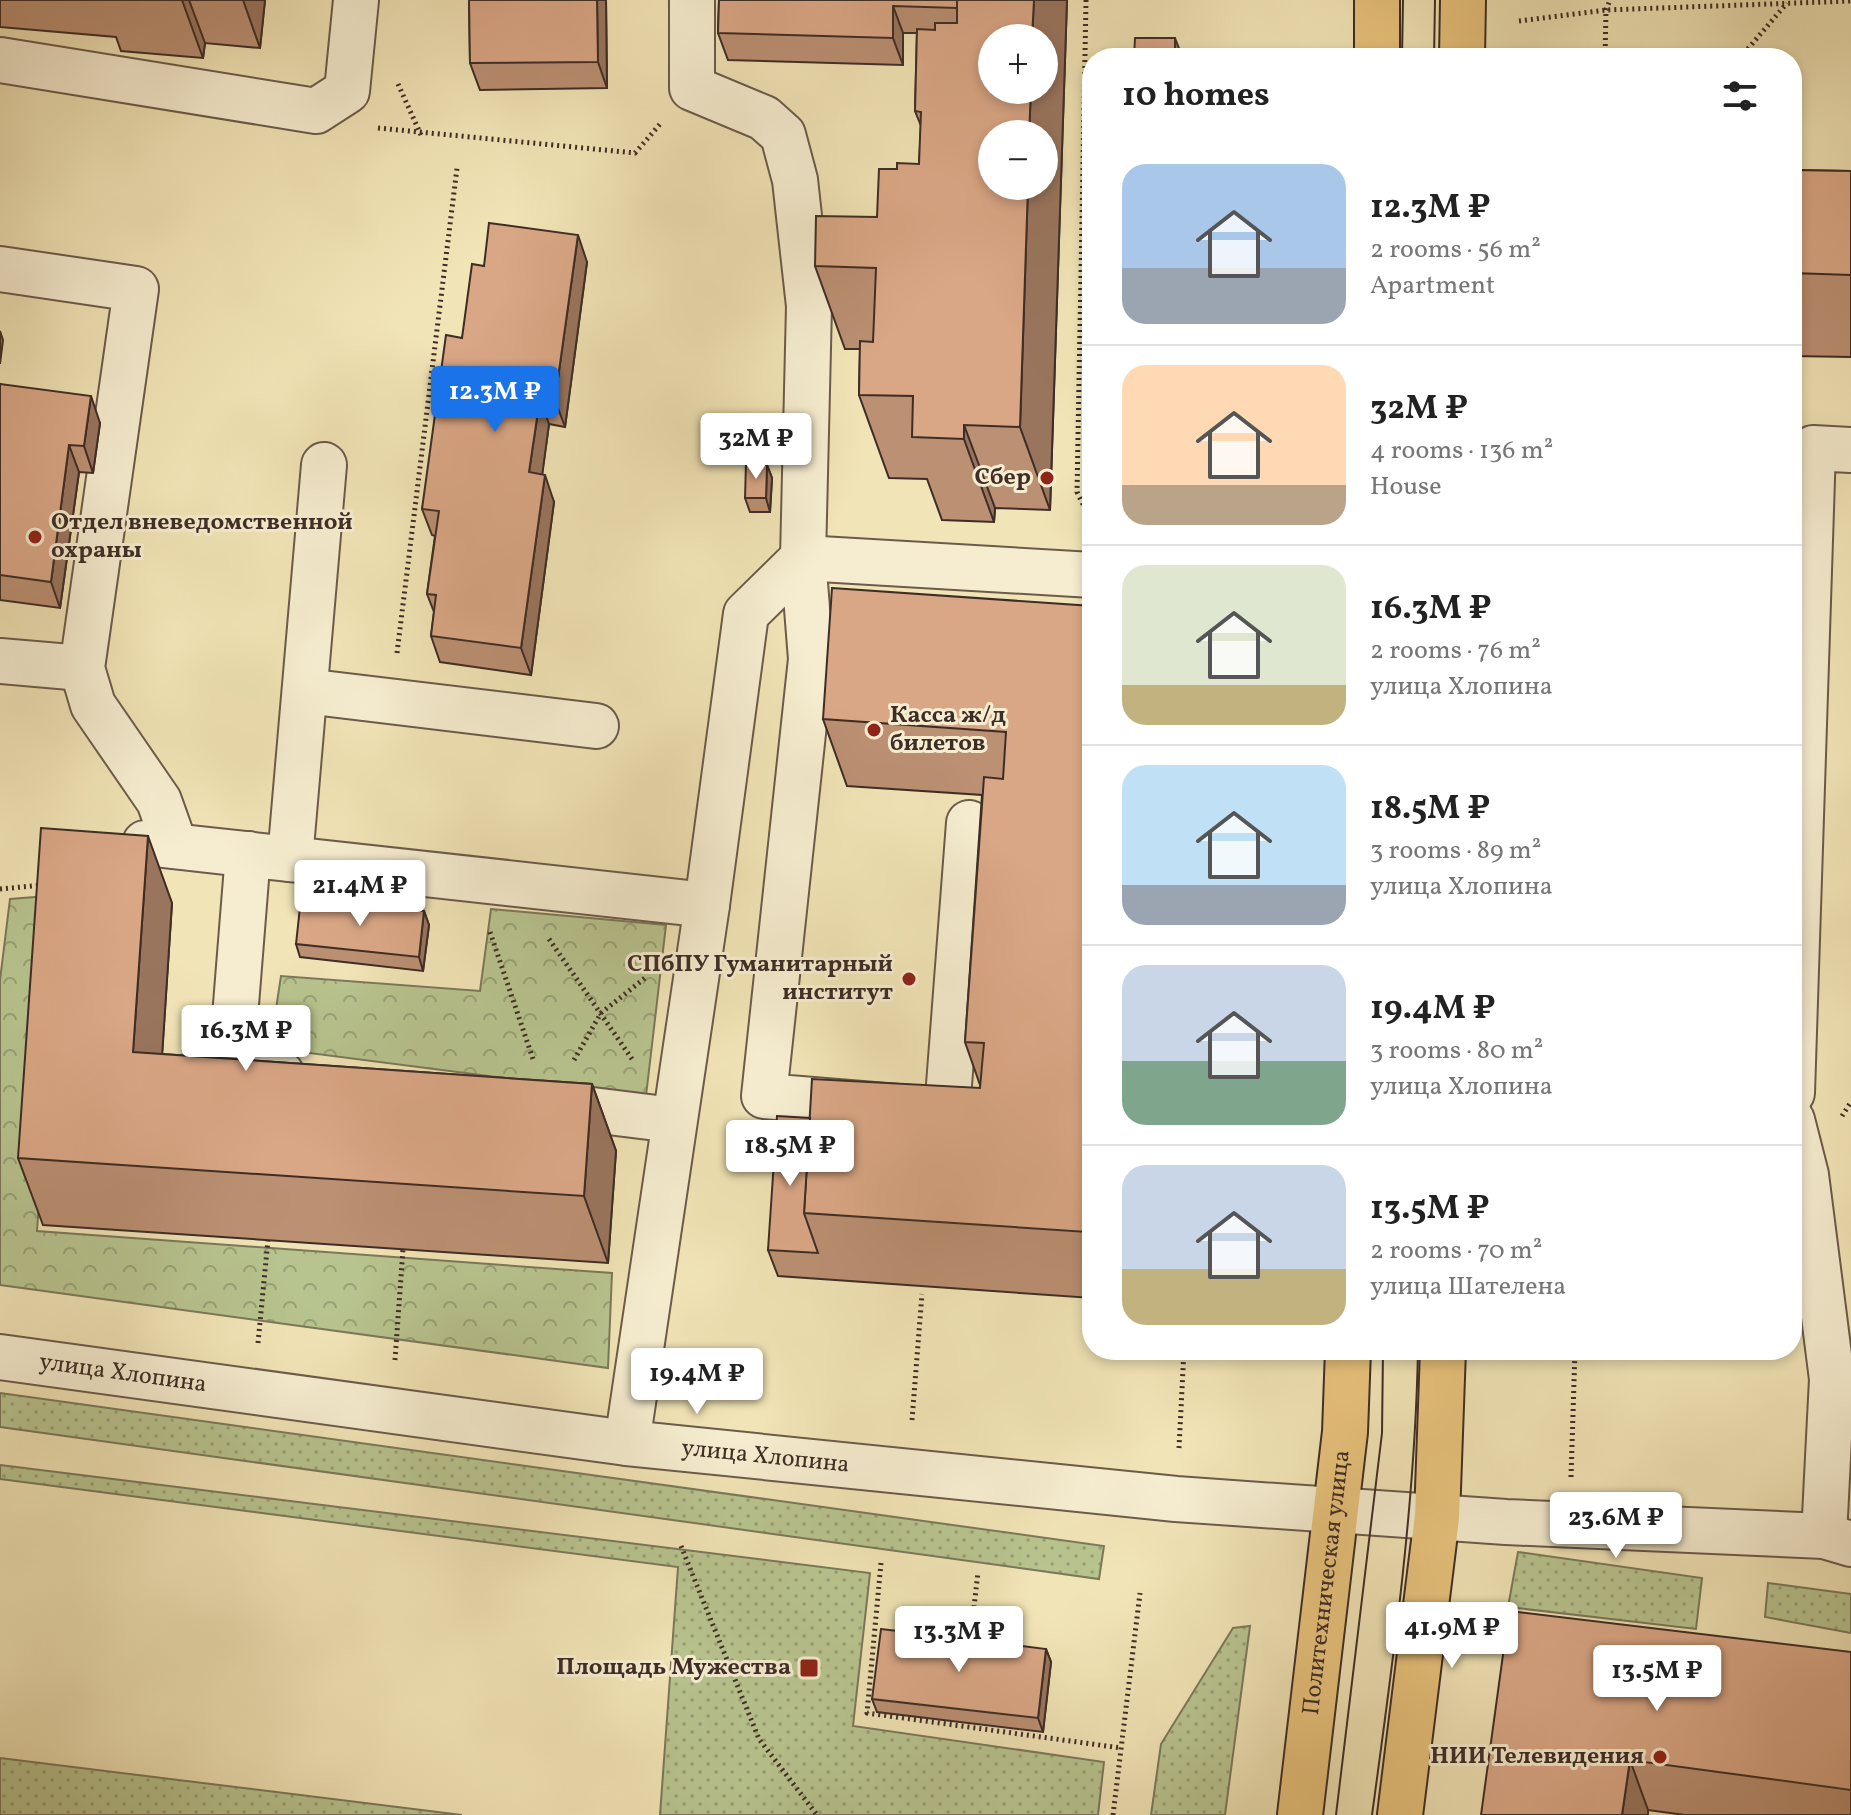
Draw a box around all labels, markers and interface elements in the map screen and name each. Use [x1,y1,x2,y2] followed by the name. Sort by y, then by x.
[978,24,1058,200] map controls
[978,24,1058,104] button: +
[1122,73,1270,120] text: 10 homes
[1718,74,1762,118] icon: filters
[978,120,1058,200] button: −
[1370,185,1491,232] text: 12.3M ₽
[1186,196,1282,292] icon: home
[1370,232,1541,268] text: 2 rooms · 56 m²
[1370,268,1495,304] text: Apartment
[421,366,569,434] pin: 12.3M ₽
[449,374,541,410] text: 12.3M ₽
[1370,386,1468,433] text: 32M ₽
[1186,397,1282,493] icon: home
[700,413,812,481] pin: 32M ₽
[719,421,793,457] text: 32M ₽
[1370,433,1553,469] text: 4 rooms · 136 m²
[975,461,1031,495] place label: Сбер
[1038,469,1056,487] marker: Сбер
[1370,469,1442,505] text: House
[51,506,353,568] place label: Отдел вневедомственной охраны
[26,528,44,546] marker: Отдел вневедомственной охраны
[1370,586,1492,633] text: 16.3M ₽
[1186,597,1282,693] icon: home
[1370,633,1541,669] text: 2 rooms · 76 m²
[1370,669,1553,705] text: улица Хлопина
[890,699,1006,761] place label: Касса ж/д билетов
[865,721,883,739] marker: Касса ж/д билетов
[1370,786,1490,833] text: 18.5M ₽
[1186,797,1282,893] icon: home
[1370,833,1541,869] text: 3 rooms · 89 m²
[286,860,434,928] pin: 21.4M ₽
[312,868,408,904] text: 21.4M ₽
[1370,869,1553,905] text: улица Хлопина
[627,948,893,1010] place label: СПбПУ Гуманитарный институт
[900,970,918,988] marker: СПбПУ Гуманитарный институт
[1370,986,1496,1033] text: 19.4M ₽
[1186,997,1282,1093] icon: home
[172,1005,320,1073] pin: 16.3M ₽
[199,1013,293,1049] text: 16.3M ₽
[1370,1033,1543,1069] text: 3 rooms · 80 m²
[1370,1069,1553,1105] text: улица Хлопина
[716,1120,864,1188] pin: 18.5M ₽
[744,1128,836,1164] text: 18.5M ₽
[1370,1186,1490,1233] text: 13.5M ₽
[1186,1197,1282,1293] icon: home
[1370,1233,1542,1269] text: 2 rooms · 70 m²
[1370,1269,1566,1305] text: улица Шателена
[37,1346,209,1402] street label: улица Хлопина
[623,1348,771,1416] pin: 19.4M ₽
[649,1356,745,1392] text: 19.4M ₽
[680,1432,851,1483] street label: улица Хлопина
[1295,1448,1360,1717] street label: Политехническая улица
[1542,1492,1690,1560] pin: 23.6M ₽
[1568,1500,1664,1536] text: 23.6M ₽
[1378,1602,1526,1670] pin: 41.9M ₽
[885,1606,1033,1674] pin: 13.3M ₽
[1404,1610,1500,1646] text: 41.9M ₽
[913,1614,1005,1650] text: 13.3M ₽
[1583,1645,1731,1713] pin: 13.5M ₽
[556,1651,791,1685] place label: Площадь Мужества
[1611,1653,1703,1689] text: 13.5M ₽
[798,1657,820,1679] marker: Площадь Мужества
[1430,1740,1644,1774] place label: НИИ Телевидения
[1651,1748,1669,1766] marker: НИИ Телевидения

